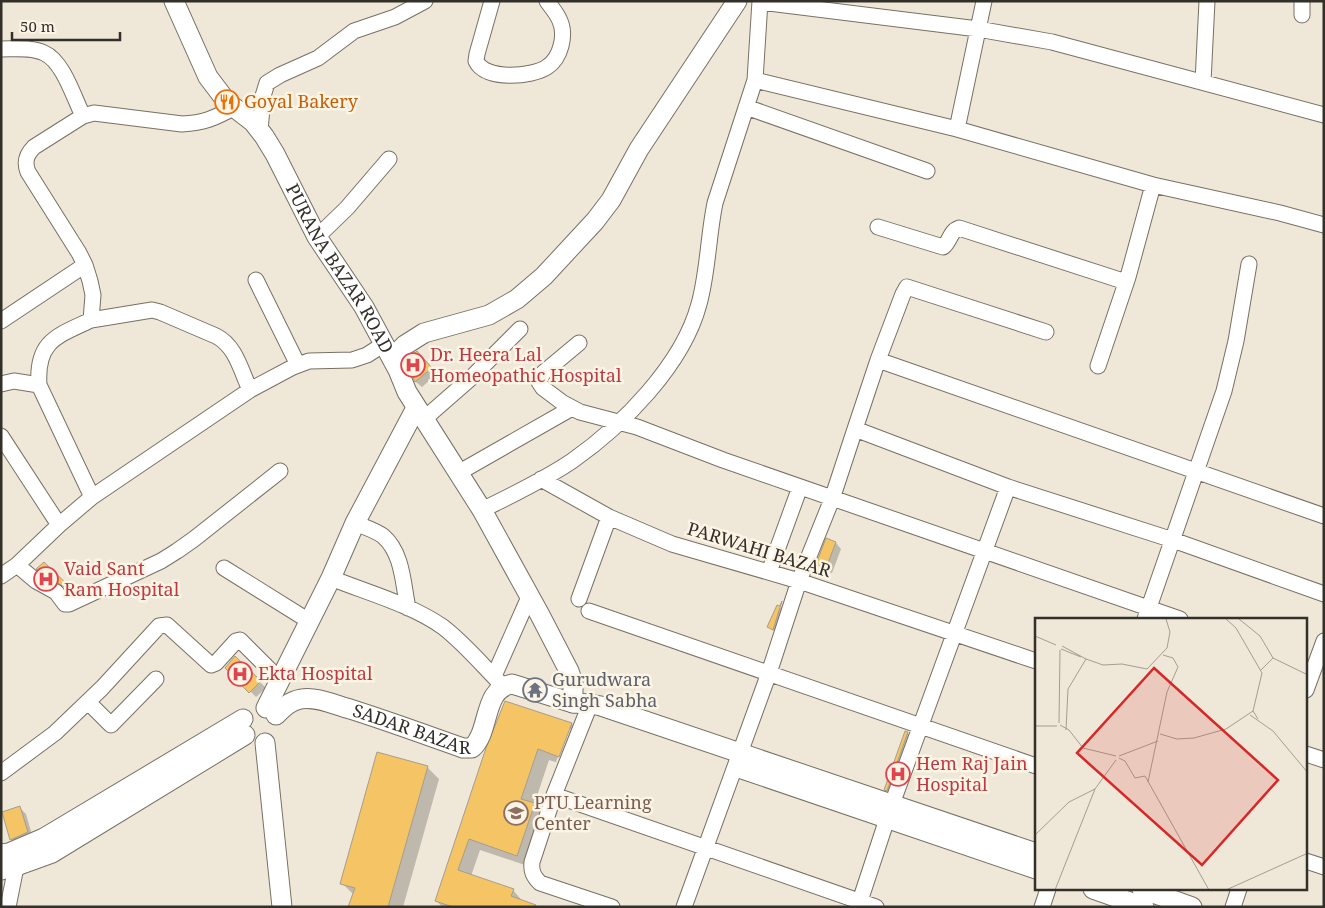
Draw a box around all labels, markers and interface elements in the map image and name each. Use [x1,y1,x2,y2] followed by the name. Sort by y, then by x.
[12,10,120,42] scale bar
[20,16,55,36] text: 50 m
[214,89,240,115] restaurant icon: Goyal Bakery
[244,89,359,113] place label: Goyal Bakery
[281,179,400,357] street label: PURANA BAZAR ROAD
[430,342,622,387] place label: Dr. Heera Lal Homeopathic Hospital
[400,352,426,378] hospital icon: Dr. Heera Lal Homeopathic Hospital
[685,516,834,582] street label: PARWAHI BAZAR
[64,556,180,601] place label: Vaid Sant Ram Hospital
[33,566,59,592] hospital icon: Vaid Sant Ram Hospital
[1035,618,1308,890] inset map
[227,661,253,687] hospital icon: Ekta Hospital
[258,661,373,685] place label: Ekta Hospital
[552,667,658,712] place label: Gurudwara Singh Sabha
[522,677,548,703] temple icon: Gurudwara Singh Sabha
[350,698,471,759] street label: SADAR BAZAR
[916,751,1028,796] place label: Hem Raj Jain Hospital
[885,761,911,787] hospital icon: Hem Raj Jain Hospital
[534,790,652,835] place label: PTU Learning Center
[503,800,529,826] school or university icon: PTU Learning Center

